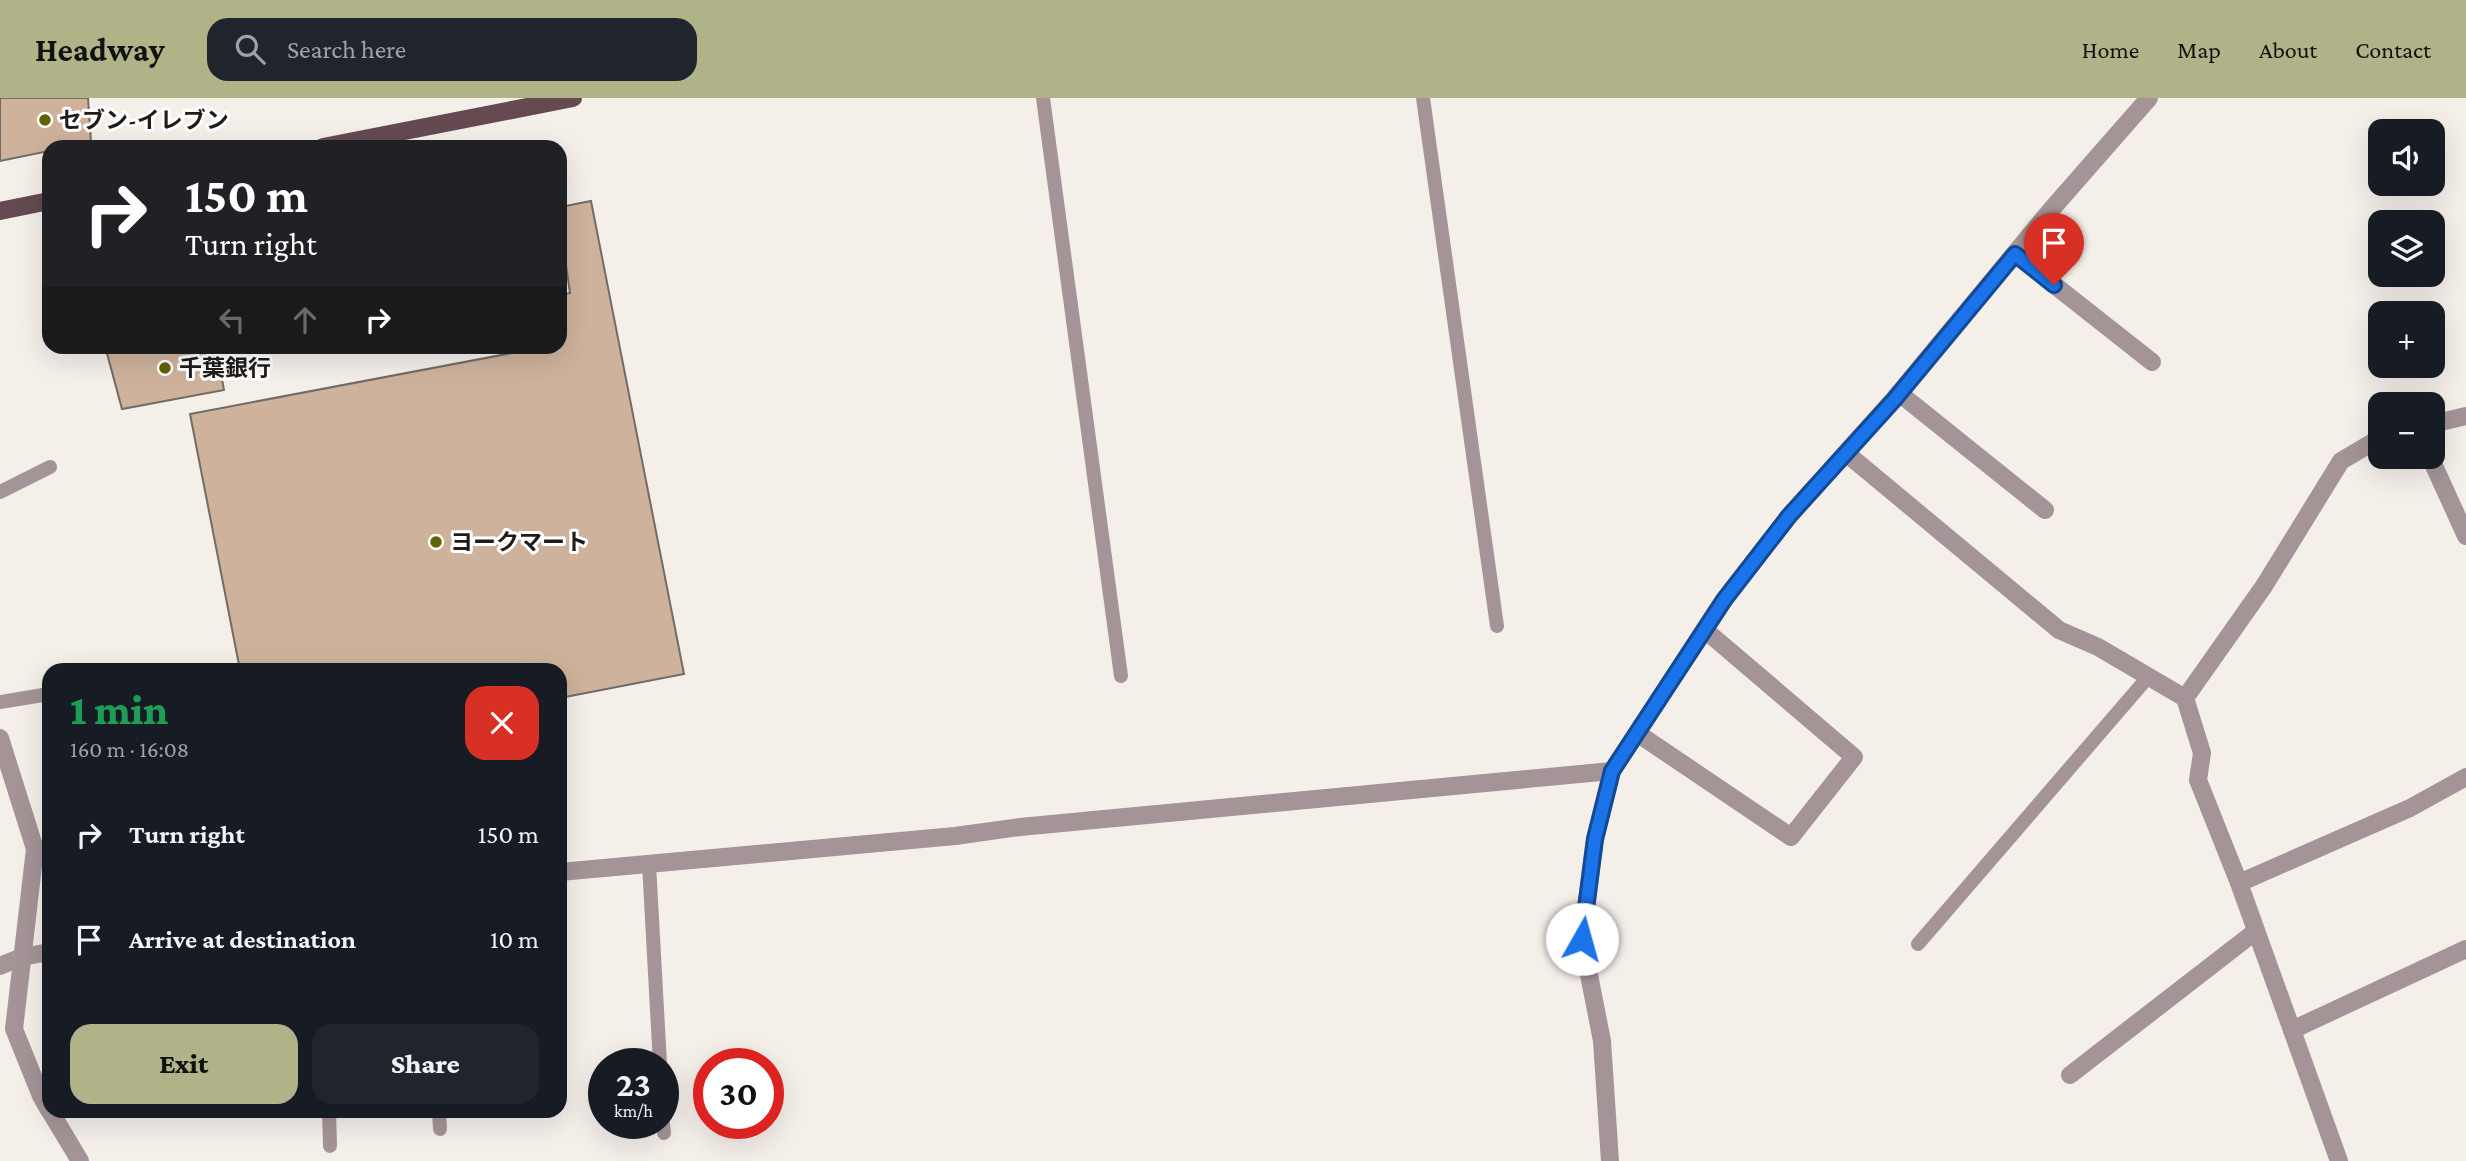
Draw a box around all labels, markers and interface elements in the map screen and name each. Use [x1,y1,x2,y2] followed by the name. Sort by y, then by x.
[207,18,697,81] search box
[231,30,269,68] icon: search
[35,31,165,68] text: Headway
[287,35,406,64] text: Search here
[2082,36,2139,63] text: Home
[2177,36,2221,63] text: Map
[2259,36,2317,63] text: About
[2355,36,2431,63] text: Contact
[59,107,229,133] place label: セブン-イレブン
[37,112,53,128] marker: セブン-イレブン
[2368,119,2445,469] map controls
[2368,119,2445,196] button: sound
[70,168,161,259] icon: right
[185,168,308,223] text: 150 m
[2368,210,2445,287] button: layers
[2024,213,2084,285] pin
[2035,224,2073,262] icon: arrive
[185,226,317,262] text: Turn right
[213,301,251,339] icon: left
[286,301,324,339] icon: ahead
[359,301,397,339] icon: right
[2368,301,2445,378] button: +
[179,355,271,381] place label: 千葉銀行
[157,360,173,376] marker: 千葉銀行
[2368,392,2445,469] button: −
[450,529,588,555] place label: ヨークマート
[428,534,444,550] marker: ヨークマート
[70,686,168,733] text: 1 min
[465,686,539,760] button: close
[70,736,189,762] text: 160 m · 16:08
[70,816,108,854] icon: right
[129,820,245,849] text: Turn right
[478,820,539,849] text: 150 m
[1545,902,1619,976] position arrow
[70,921,108,959] icon: arrive
[129,925,356,954] text: Arrive at destination
[490,925,539,954] text: 10 m
[70,1024,298,1104] button: Exit
[312,1024,539,1104] button: Share
[693,1048,784,1139] speed limit sign: 30
[616,1065,651,1104] text: 23
[614,1101,653,1121] text: km/h

